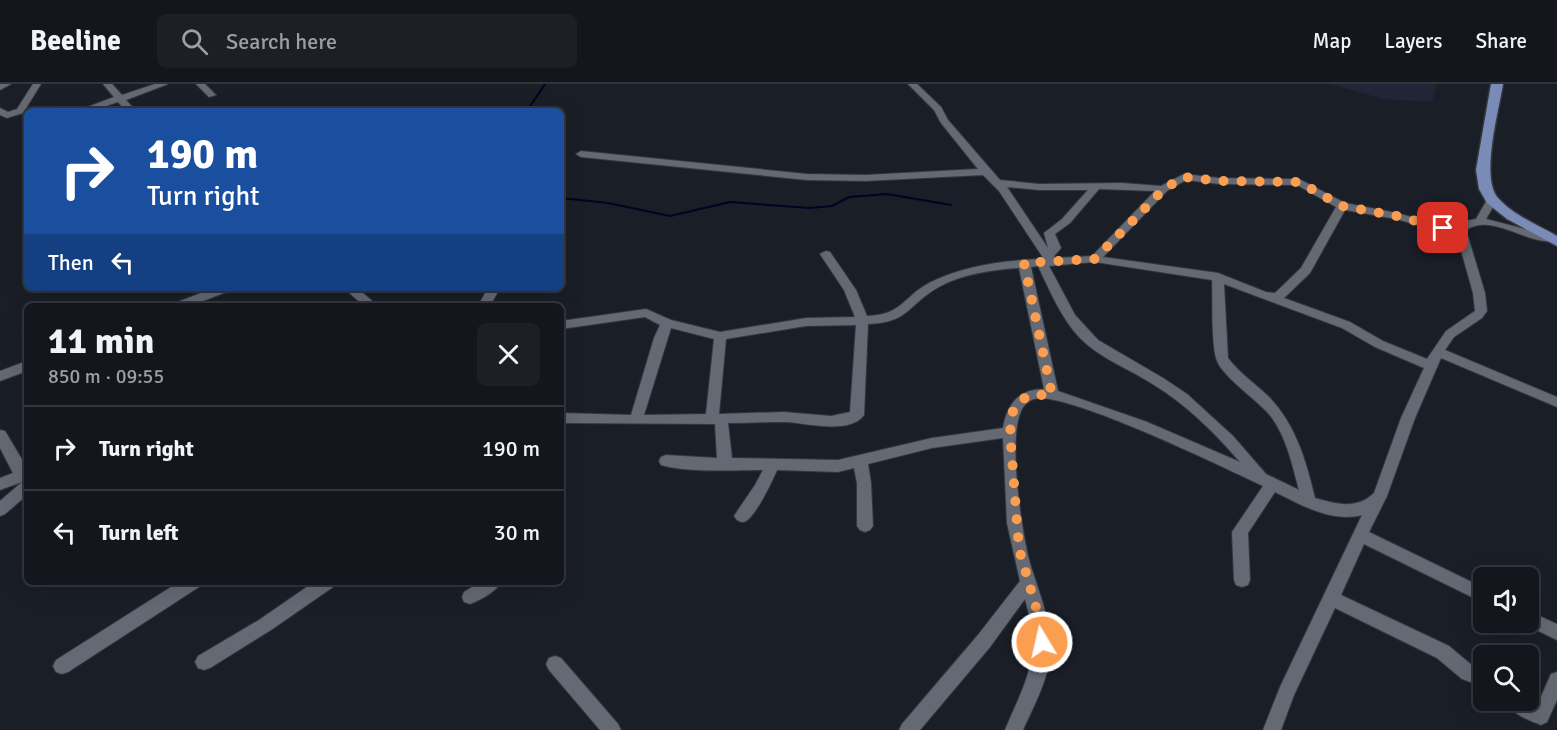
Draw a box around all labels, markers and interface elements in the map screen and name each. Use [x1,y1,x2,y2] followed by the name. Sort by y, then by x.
[157,14,577,68] search box
[30,24,121,58] text: Beeline
[178,25,211,58] icon: search
[226,28,337,55] text: Search here
[1313,28,1351,54] text: Map
[1384,28,1442,54] text: Layers
[1475,28,1527,54] text: Share
[147,129,258,180] text: 190 m
[48,132,126,210] icon: right
[147,180,260,213] text: Turn right
[1417,202,1468,253] pin
[1426,211,1459,244] icon: arrive
[106,246,139,279] icon: left
[48,249,94,276] text: Then
[48,319,154,364] text: 11 min
[477,323,540,386] button: close
[48,364,164,389] text: 850 m · 09:55
[48,432,81,465] icon: right
[99,435,194,462] text: Turn right
[482,435,540,462] text: 190 m
[48,516,81,549] icon: left
[99,519,179,546] text: Turn left
[494,519,540,546] text: 30 m
[1473,567,1539,711] map controls
[1473,567,1539,633] button: sound
[1010,610,1074,674] position arrow
[1473,645,1539,711] button: search

